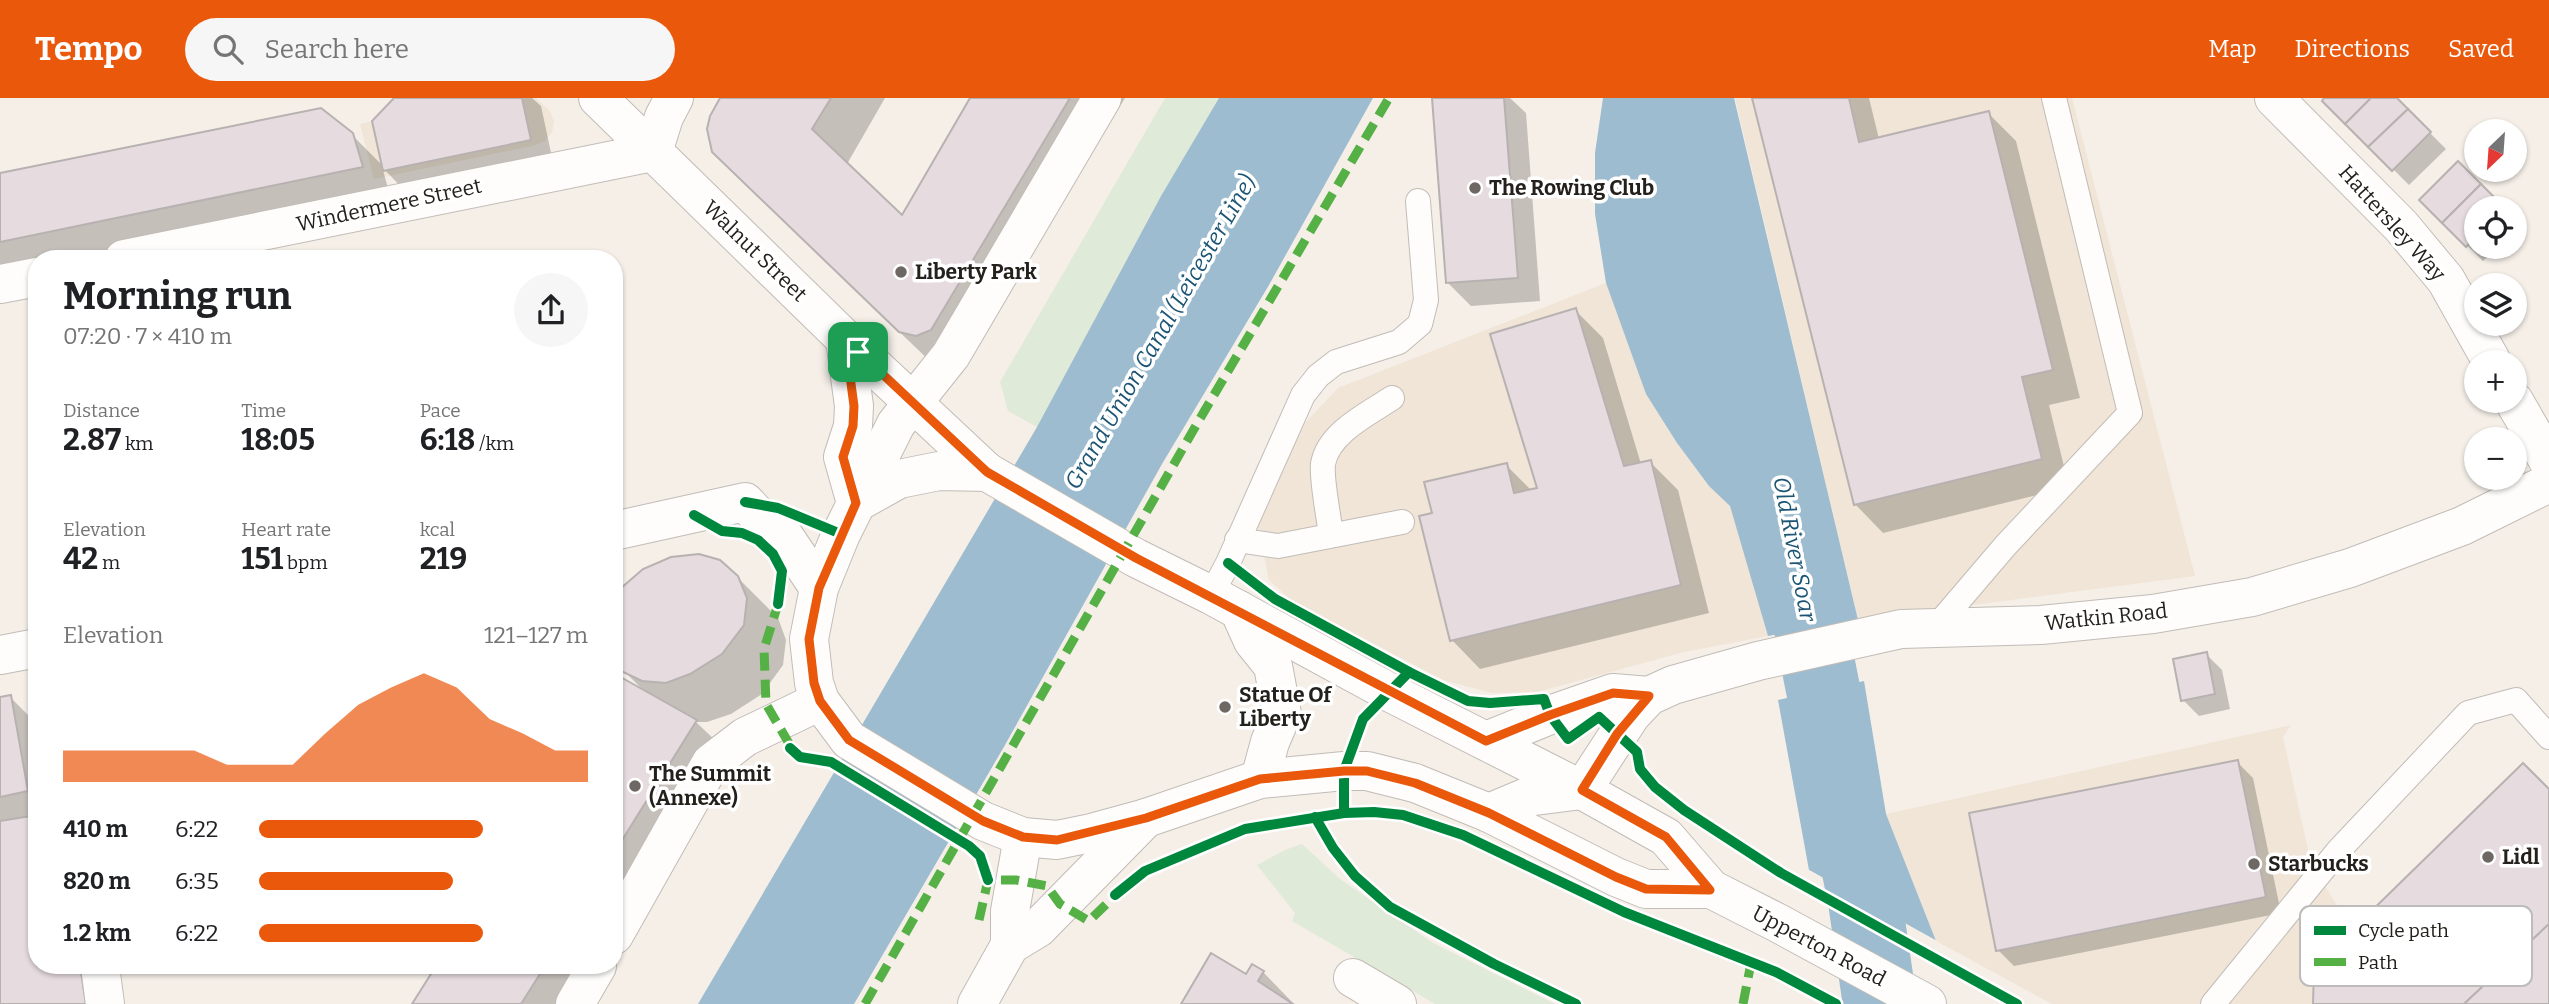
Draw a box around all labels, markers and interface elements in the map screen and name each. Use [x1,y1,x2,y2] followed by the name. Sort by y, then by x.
[185,18,675,81] search box
[35,29,143,69] text: Tempo
[209,30,247,68] icon: search
[265,34,409,65] text: Search here
[2208,35,2257,63] text: Map
[2295,35,2410,63] text: Directions
[2448,35,2514,63] text: Saved
[2464,119,2527,182] north arrow
[2464,119,2527,490] map controls
[2333,160,2452,287] street label: Hattersley Way
[1058,170,1262,494] water label: Grand Union Canal (Leicester Line)
[294,173,484,237] street label: Windermere Street
[1489,175,1654,201] place label: The Rowing Club
[1467,180,1483,196] marker: The Rowing Club
[698,195,813,307] street label: Walnut Street
[2464,196,2527,259] button: locate
[915,259,1037,285] place label: Liberty Park
[893,264,909,280] marker: Liberty Park
[63,273,291,319] text: Morning run
[514,273,588,347] button: share
[2464,273,2527,336] button: layers
[63,322,232,350] text: 07:20 · 7 × 410 m
[828,322,888,382] pin
[839,333,877,371] icon: arrive
[2464,350,2527,413] button: +
[63,399,140,422] text: Distance
[241,399,286,422] text: Time
[420,399,461,422] text: Pace
[63,422,121,458] text: 2.87
[241,422,315,458] text: 18:05
[420,422,475,458] text: 6:18
[2464,427,2527,490] button: −
[121,432,153,455] text: km
[475,432,514,455] text: /km
[1767,474,1823,625] water label: Old River Soar
[63,518,146,541] text: Elevation
[241,518,331,541] text: Heart rate
[420,518,455,541] text: kcal
[63,541,98,577] text: 42
[241,541,283,577] text: 151
[420,541,467,577] text: 219
[98,551,120,574] text: m
[283,551,328,574] text: bpm
[2043,598,2169,636] street label: Watkin Road
[63,621,163,649] text: Elevation
[484,621,588,649] text: 121–127 m
[1239,682,1333,732] place label: Statue Of Liberty
[1217,699,1233,715] marker: Statue Of Liberty
[649,761,772,811] place label: The Summit (Annexe)
[627,778,643,794] marker: The Summit (Annexe)
[63,815,128,843] text: 410 m
[175,815,218,843] text: 6:22
[2502,844,2540,870] place label: Lidl
[2480,849,2496,865] marker: Lidl
[2268,851,2369,877] place label: Starbucks
[2246,856,2262,872] marker: Starbucks
[63,867,130,895] text: 820 m
[175,867,219,895] text: 6:35
[1748,900,1890,992] street label: Upperton Road
[2300,906,2532,986] legend
[63,919,131,947] text: 1.2 km
[175,919,218,947] text: 6:22
[2358,919,2449,942] text: Cycle path
[2358,951,2398,974] text: Path

